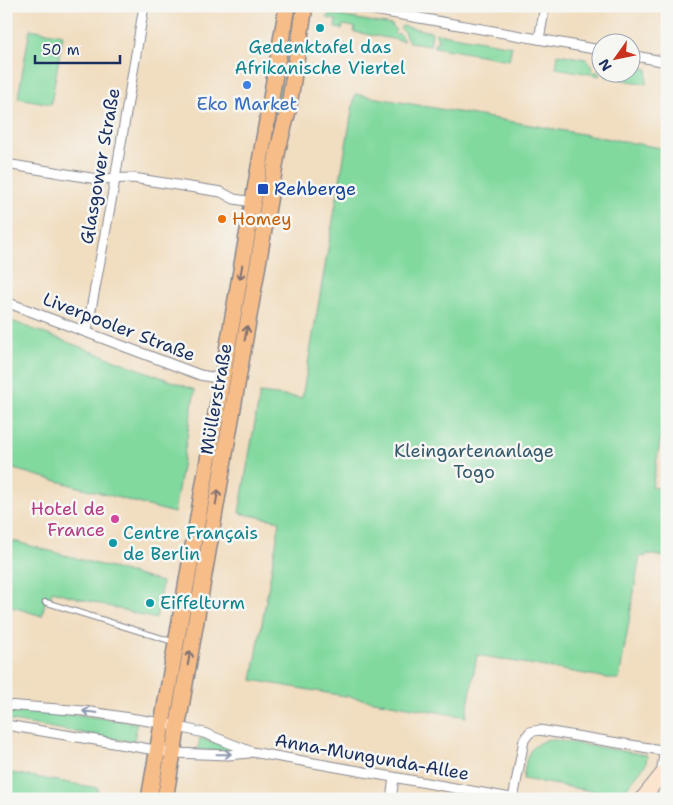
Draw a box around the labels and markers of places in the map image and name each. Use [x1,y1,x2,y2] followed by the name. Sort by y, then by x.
[314,22,326,34] marker: Gedenktafel das Afrikanische Viertel
[235,35,406,80] place label: Gedenktafel das Afrikanische Viertel
[241,79,253,91] marker: Eko Market
[197,92,298,116] place label: Eko Market
[274,177,356,201] place label: Rehberge
[256,182,270,196] marker: Rehberge
[232,207,292,231] place label: Homey
[216,213,228,225] marker: Homey
[31,497,105,542] place label: Hotel de France
[109,513,121,525] marker: Hotel de France
[123,521,258,566] place label: Centre Français de Berlin
[107,537,119,549] marker: Centre Français de Berlin
[160,591,245,615] place label: Eiffelturm
[144,597,156,609] marker: Eiffelturm

